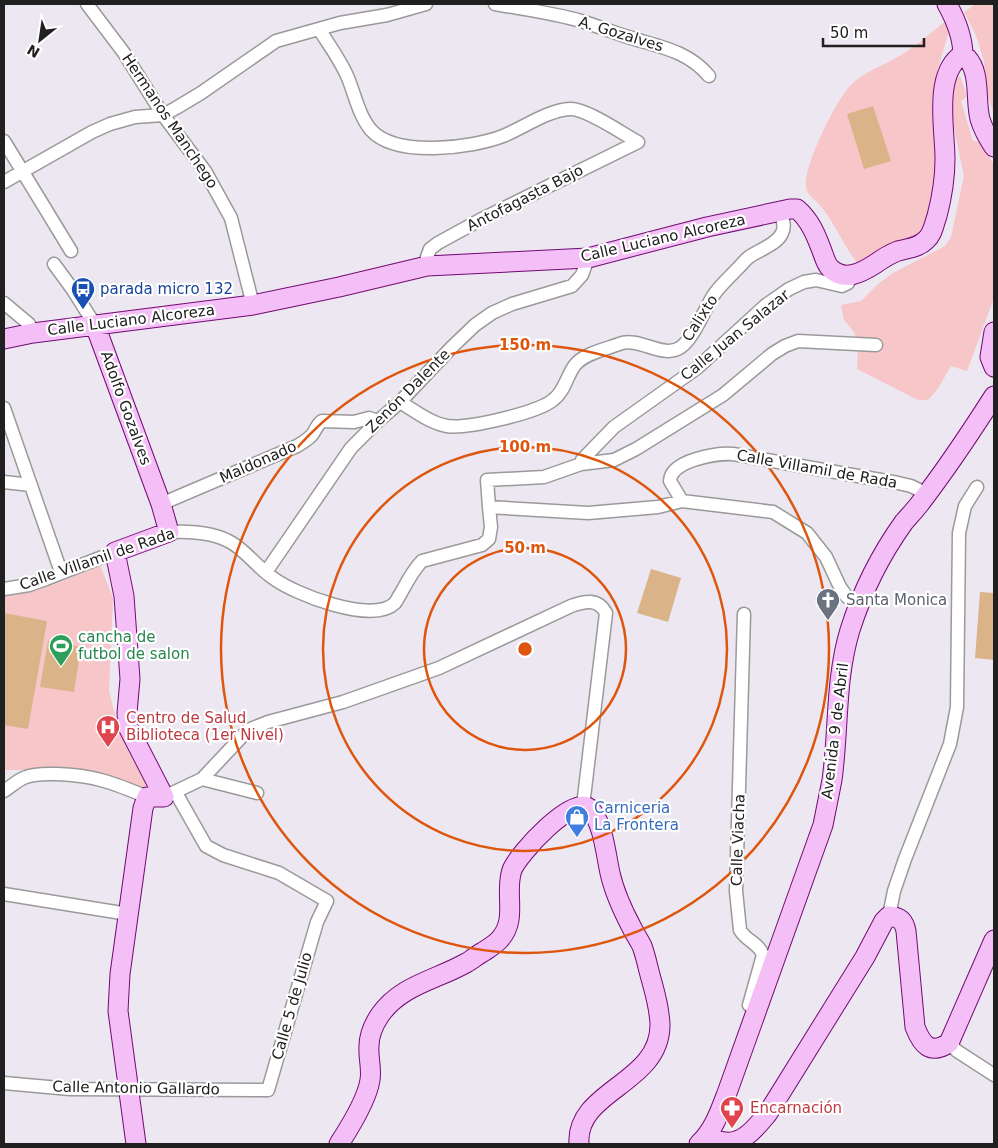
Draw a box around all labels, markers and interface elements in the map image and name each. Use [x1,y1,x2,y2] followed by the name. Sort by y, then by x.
[577,13,666,55] street label: A. Gozalves
[15,15,65,65] north arrow
[823,15,924,47] scale bar
[830,24,868,42] text: 50 m
[24,41,43,61] text: N
[118,50,222,192] street label: Hermanos Manchego
[464,161,586,235] street label: Antofagasta Bajo
[579,210,747,266] street label: Calle Luciano Alcoreza
[70,276,96,310] bus stop icon: parada micro 132
[100,280,233,298] place label: parada micro 132
[677,285,794,384] street label: Calle Juan Salazar
[678,291,722,345] street label: Calixto
[46,301,216,339] street label: Calle Luciano Alcoreza
[499,336,551,354] text: 150 m
[362,345,454,437] street label: Zenón Dalente
[97,349,155,468] street label: Adolfo Gozalves
[217,437,299,487] street label: Maldonado
[499,438,551,456] text: 100 m
[735,446,899,492] street label: Calle Villamil de Rada
[17,524,177,594] street label: Calle Villamil de Rada
[504,539,546,557] text: 50 m
[815,587,841,621] church icon: Santa Monica
[846,591,947,609] place label: Santa Monica
[78,628,190,663] place label: cancha de futbol de salon
[48,633,74,667] sports icon: cancha de futbol de salon
[516,640,534,658] centre of rings
[818,662,852,800] street label: Avenida 9 de Abril
[126,709,284,744] place label: Centro de Salud Biblioteca (1er Nivel)
[95,714,121,748] hospital icon: Centro de Salud Biblioteca (1er Nivel)
[727,794,749,886] street label: Calle Viacha
[594,799,679,834] place label: Carniceria La Frontera
[564,804,590,838] shop icon: Carniceria La Frontera
[268,950,316,1062] street label: Calle 5 de Julio
[52,1078,220,1098] street label: Calle Antonio Gallardo
[719,1095,745,1129] pharmacy icon: Encarnación
[750,1099,842,1117] place label: Encarnación

